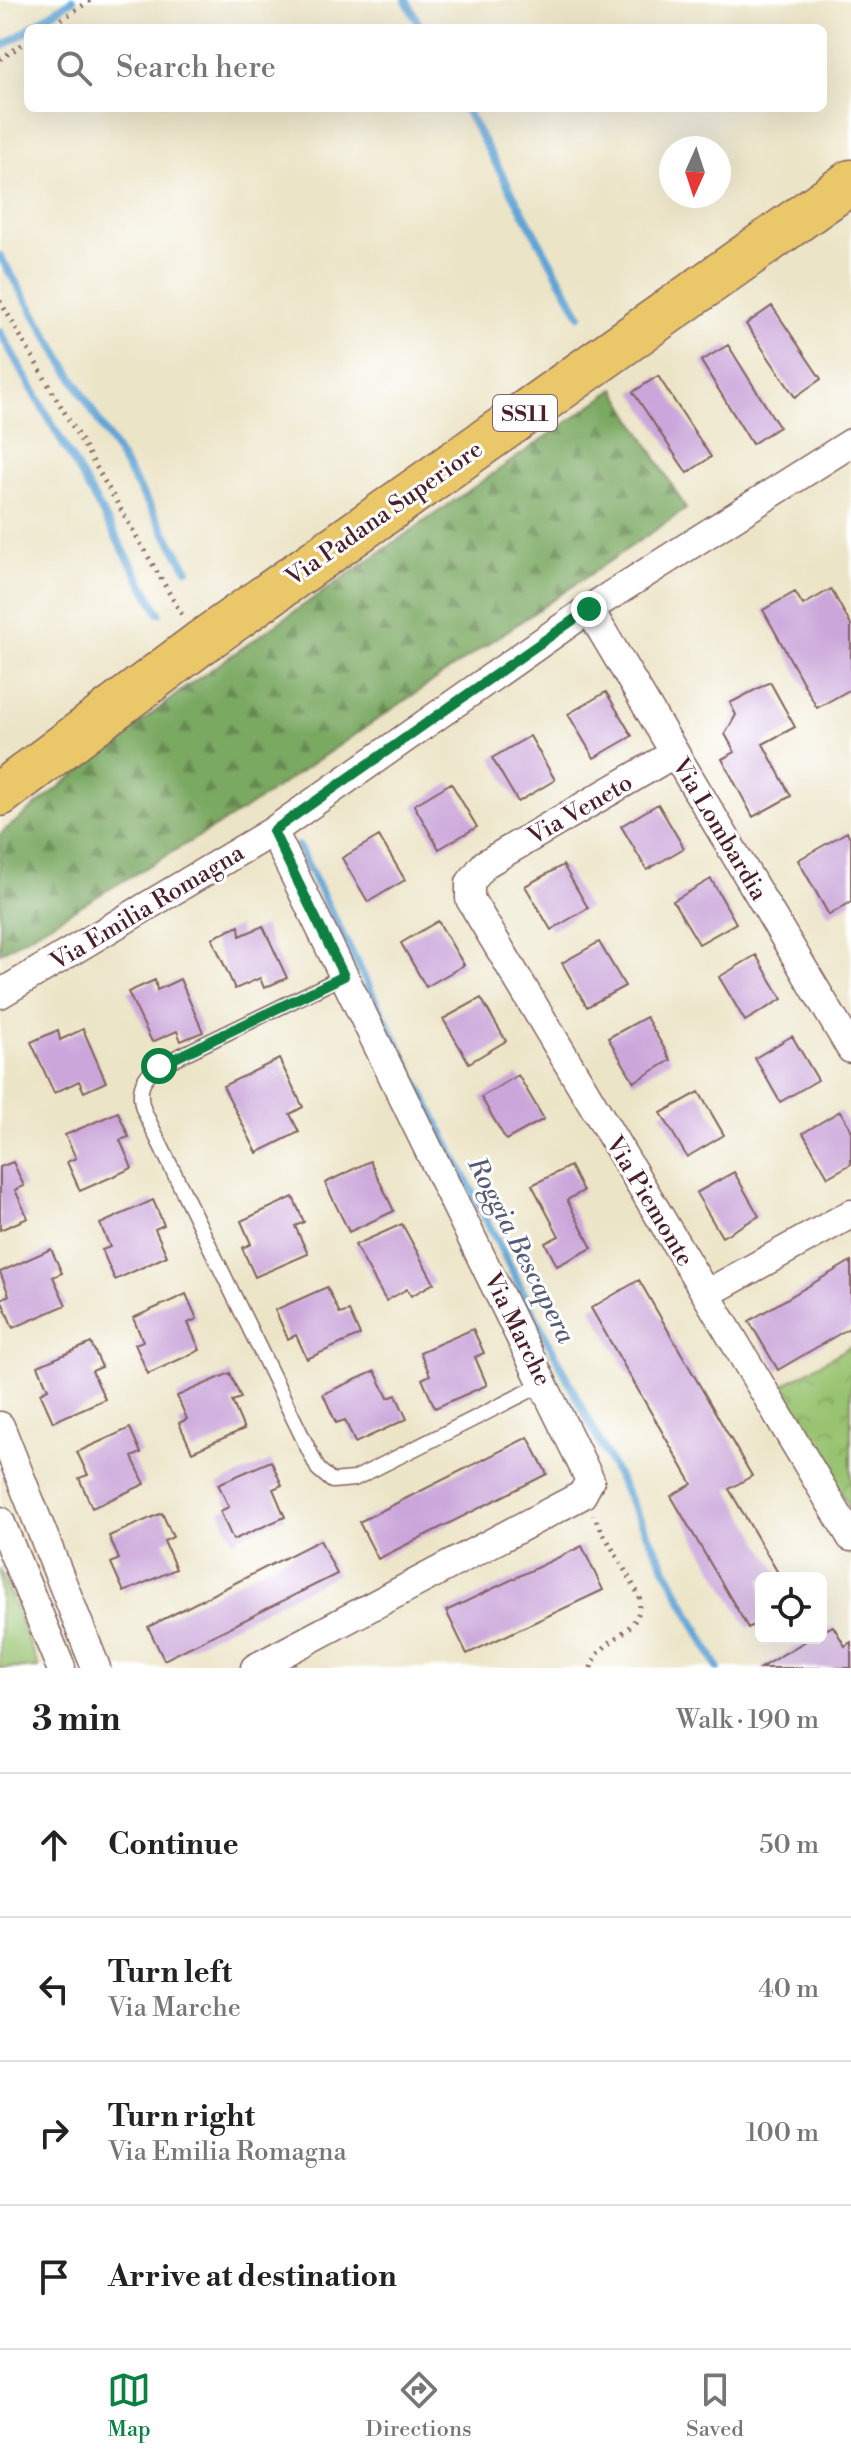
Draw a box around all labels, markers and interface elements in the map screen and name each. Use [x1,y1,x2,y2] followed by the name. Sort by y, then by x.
[24,24,827,112] search box
[52,46,96,90] icon: search
[116,49,276,87] text: Search here
[659,136,731,208] north arrow
[493,395,557,431] road number: SS11
[280,435,489,594] street label: Via Padana Superiore
[571,591,607,627] route end
[664,752,774,907] street label: Via Lombardia
[522,768,638,852] street label: Via Veneto
[44,838,250,978] street label: Via Emilia Romagna
[141,1048,177,1084] route start
[598,1130,700,1272] street label: Via Piemonte
[460,1151,582,1349] water label: Roggia Bescapera
[476,1267,557,1391] street label: Via Marche
[755,1572,827,1644] map controls
[755,1572,827,1644] button: locate
[32,1699,121,1741] text: 3 min
[676,1704,819,1736] text: Walk · 190 m
[32,1823,76,1867] icon: ahead
[108,1826,239,1864] text: Continue
[759,1829,819,1861] text: 50 m
[108,1954,232,1992] text: Turn left
[32,1967,76,2011] icon: left
[758,1973,819,2005] text: 40 m
[108,1992,241,2024] text: Via Marche
[108,2098,255,2136] text: Turn right
[32,2111,76,2155] icon: right
[746,2117,819,2149] text: 100 m
[108,2136,347,2168] text: Via Emilia Romagna
[32,2255,76,2299] icon: arrive
[108,2258,397,2296] text: Arrive at destination
[107,2368,151,2443] tab: Map
[366,2368,472,2443] tab: Directions
[686,2368,744,2443] tab: Saved

